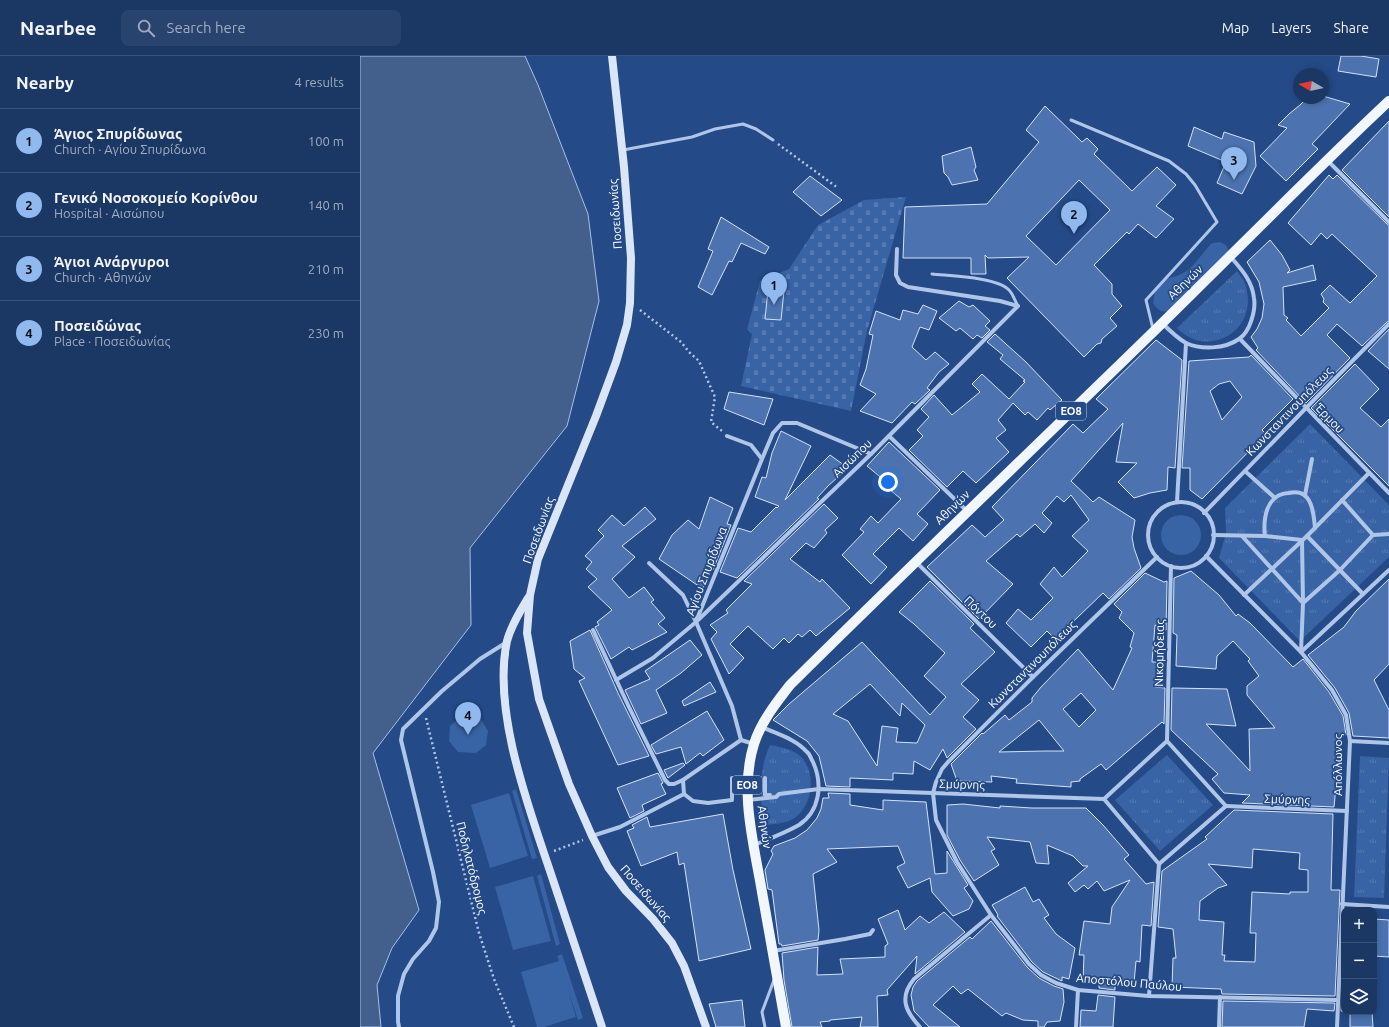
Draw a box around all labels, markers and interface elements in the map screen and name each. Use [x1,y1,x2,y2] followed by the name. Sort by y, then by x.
[121,10,401,46] search box
[20,17,97,39] text: Nearbee
[135,17,157,39] icon: search
[167,19,246,36] text: Search here
[1222,20,1249,36] text: Map
[1271,20,1311,36] text: Layers
[1333,20,1369,36] text: Share
[1293,68,1329,104] north arrow
[16,73,74,92] text: Nearby
[294,75,344,89] text: 4 results
[54,125,182,142] text: Άγιος Σπυρίδωνας
[25,134,33,148] text: 1
[308,134,344,148] text: 100 m
[54,142,206,156] text: Church · Αγίου Σπυρίδωνα
[1221,147,1247,180] pin: 3
[606,178,625,250] street label: Ποσειδωνίας
[54,189,258,206] text: Γενικό Νοσοκομείο Κορίνθου
[25,198,33,212] text: 2
[308,198,344,212] text: 140 m
[1061,201,1087,234] pin: 2
[54,206,165,220] text: Hospital · Αισώπου
[54,253,169,270] text: Άγιοι Ανάργυροι
[25,262,33,276] text: 3
[308,262,344,276] text: 210 m
[1165,262,1205,302] street label: Αθηνών
[54,270,151,284] text: Church · Αθηνών
[761,272,787,305] pin: 1
[54,317,141,334] text: Ποσειδώνας
[25,326,33,340] text: 4
[308,326,344,340] text: 230 m
[54,334,170,348] text: Place · Ποσειδωνίας
[1243,364,1336,459] street label: Κωνσταντινουπόλεως
[1312,400,1347,435] street label: Έρμου
[1056,402,1086,420] road number: ΕΟ8
[830,436,874,480] street label: Αισώπου
[878,472,898,492] your location
[932,487,972,527] street label: Αθηνών
[520,494,557,566] street label: Ποσειδωνίας
[683,525,729,617] street label: Αγίου Σπυρίδωνα
[962,593,1000,631] street label: Πόντου
[986,617,1080,711] street label: Κωνσταντινουπόλεως
[1152,619,1167,687] street label: Νικομήδειας
[455,702,481,735] pin: 4
[1331,733,1345,796] street label: Απόλλωνος
[732,776,762,794] road number: ΕΟ8
[939,777,986,792] street label: Σμύρνης
[1264,792,1311,807] street label: Σμύρνης
[756,805,774,849] street label: Αθηνών
[453,820,490,916] street label: Ποδηλατόδρομος
[617,862,674,925] street label: Ποσειδωνίας
[1341,907,1377,1015] map controls
[1341,907,1377,943] button: +
[1341,943,1377,979] button: −
[1076,971,1182,993] street label: Αποστόλου Παύλου
[1341,979,1377,1015] button: layers

